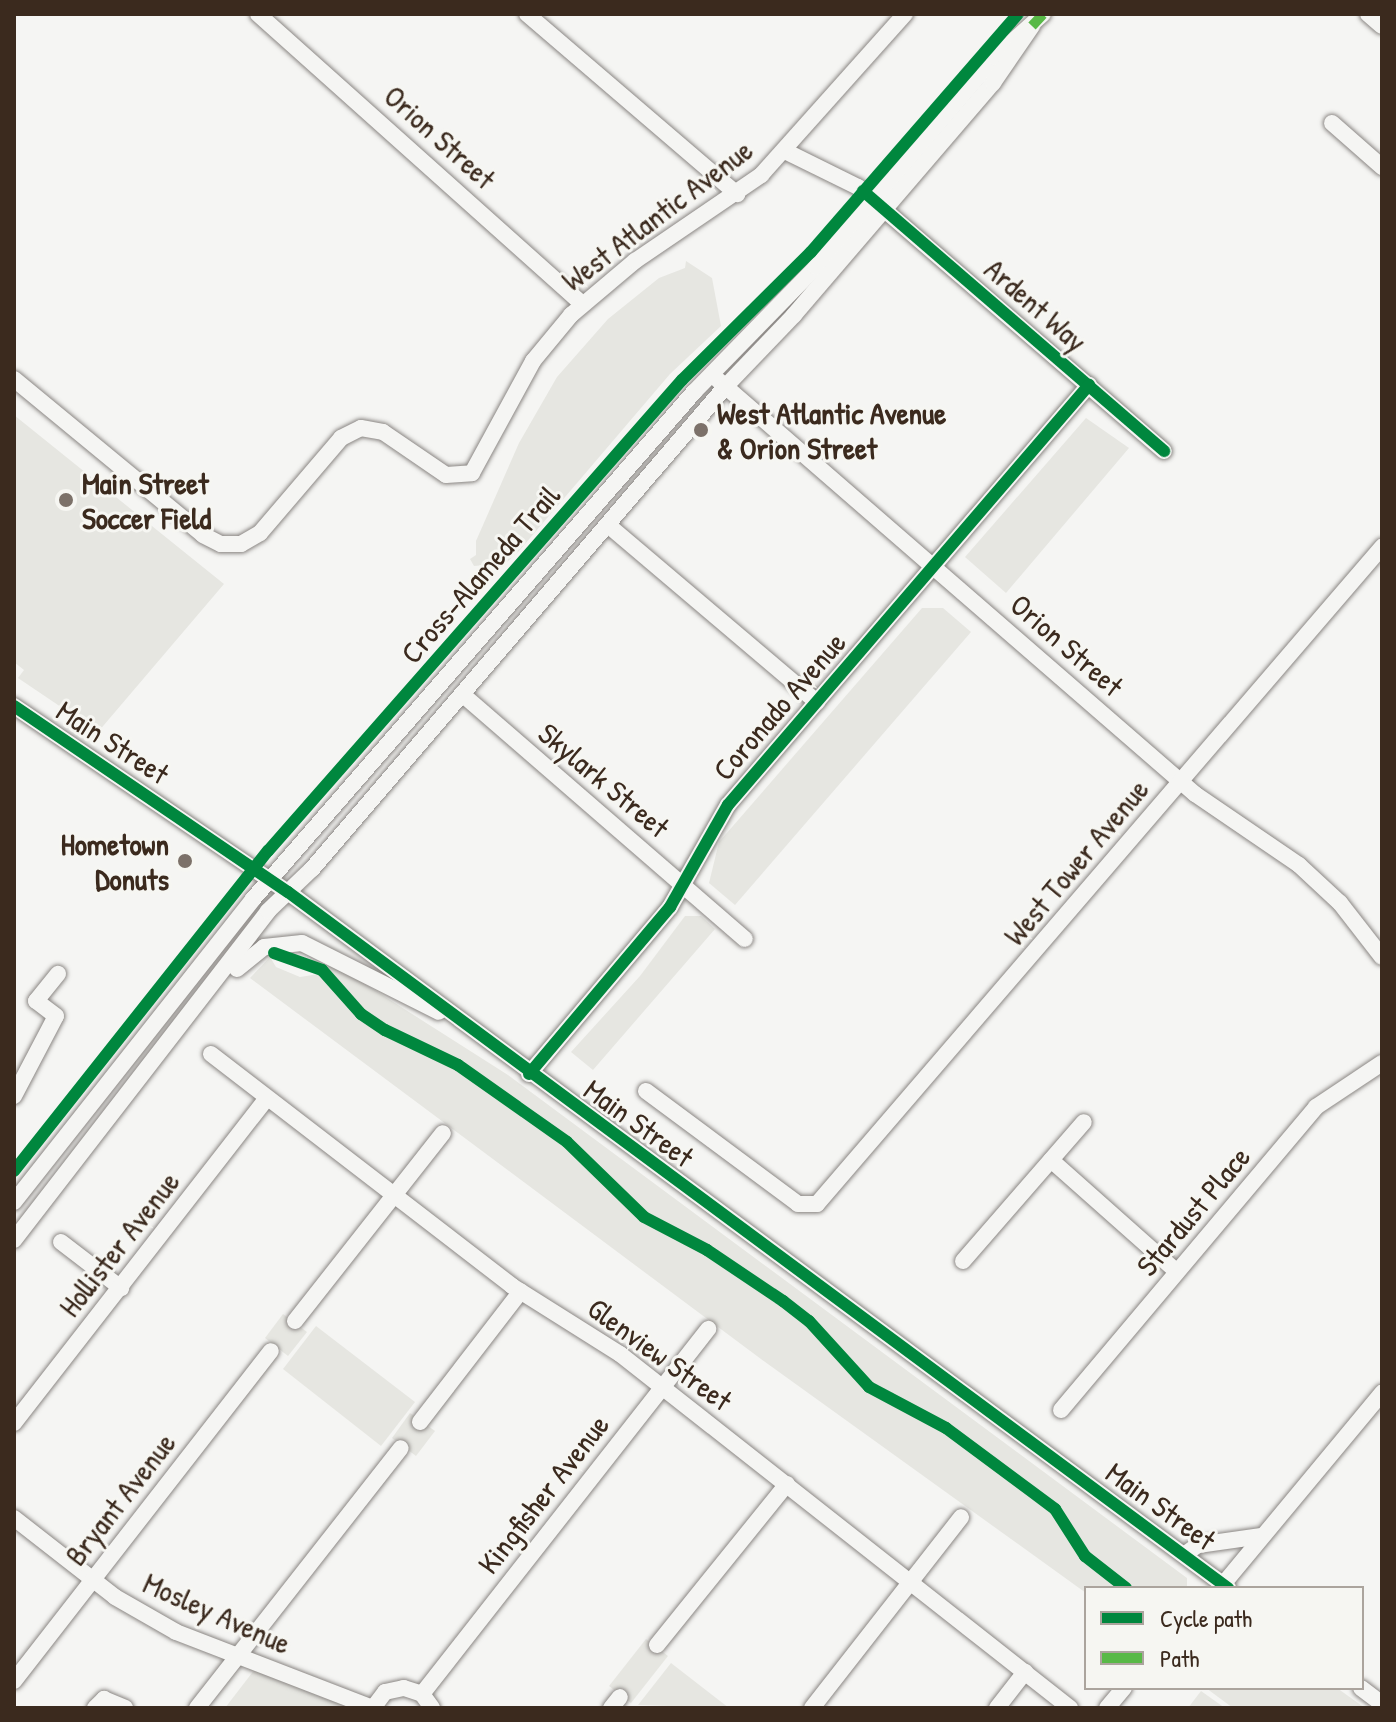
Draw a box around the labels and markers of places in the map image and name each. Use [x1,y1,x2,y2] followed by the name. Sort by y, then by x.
[717,395,946,466] place label: West Atlantic Avenue & Orion Street
[692,421,710,439] marker: West Atlantic Avenue & Orion Street
[82,465,211,536] place label: Main Street Soccer Field
[57,491,75,509] marker: Main Street Soccer Field
[61,826,169,896] place label: Hometown Donuts
[176,852,194,870] marker: Hometown Donuts

